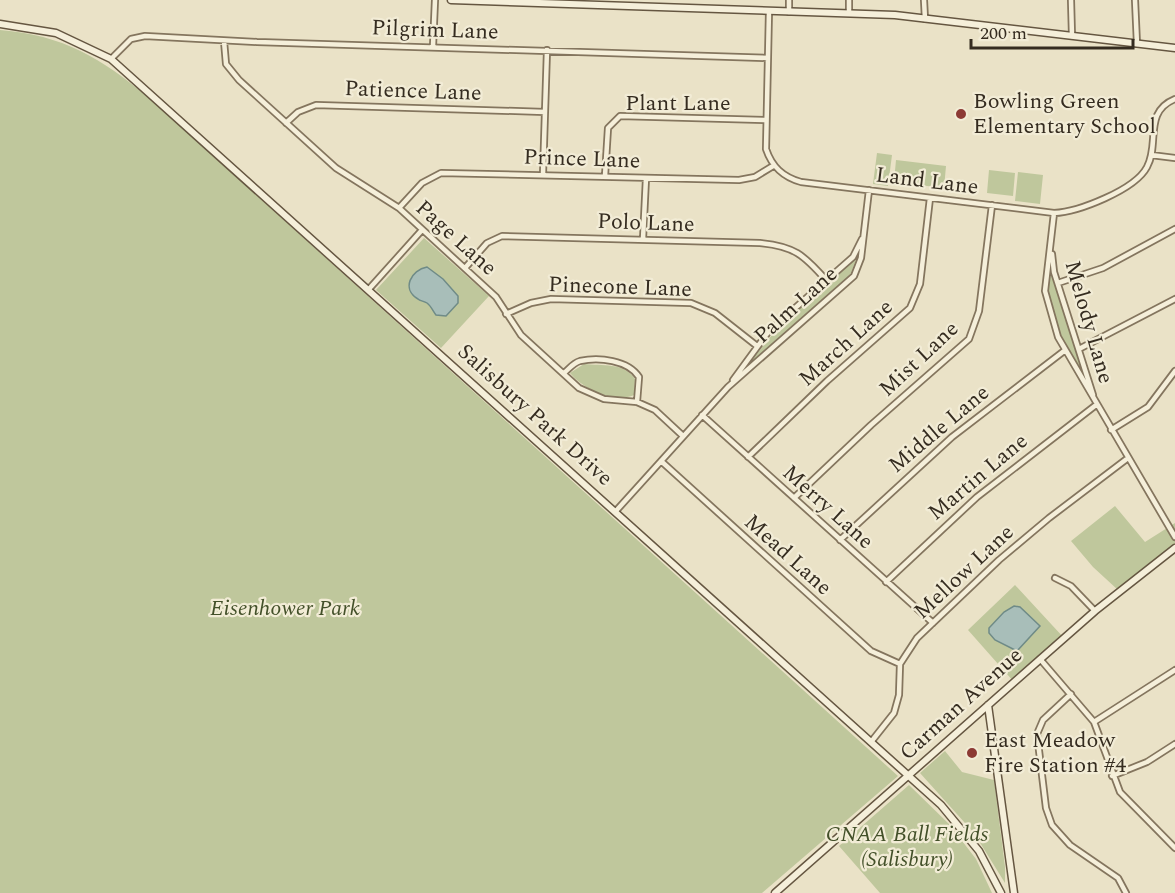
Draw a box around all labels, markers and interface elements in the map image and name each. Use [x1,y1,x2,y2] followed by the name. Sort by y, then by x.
[371,11,499,49] street label: Pilgrim Lane
[971,12,1133,50] scale bar
[980,20,1027,47] text: 200 m
[344,72,482,110] street label: Patience Lane
[973,85,1156,143] place label: Bowling Green Elementary School
[625,87,731,120] street label: Plant Lane
[954,107,968,121] marker: Bowling Green Elementary School
[523,140,641,178] street label: Prince Lane
[874,158,980,204] street label: Land Lane
[408,192,504,284] street label: Page Lane
[597,205,695,241] street label: Polo Lane
[1056,257,1122,387] street label: Melody Lane
[747,258,845,352] street label: Palm Lane
[548,268,692,306] street label: Pinecone Lane
[791,291,901,395] street label: March Lane
[872,313,966,405] street label: Mist Lane
[450,336,620,494] street label: Salisbury Park Drive
[881,377,997,481] street label: Middle Lane
[921,425,1035,529] street label: Martin Lane
[775,457,881,557] street label: Merry Lane
[737,506,839,604] street label: Mead Lane
[906,517,1022,627] street label: Mellow Lane
[210,592,360,625] park label: Eisenhower Park
[892,640,1030,768] street label: Carman Avenue
[984,724,1126,782] place label: East Meadow Fire Station #4
[965,746,979,760] marker: East Meadow Fire Station #4
[826,818,989,876] park label: CNAA Ball Fields (Salisbury)

